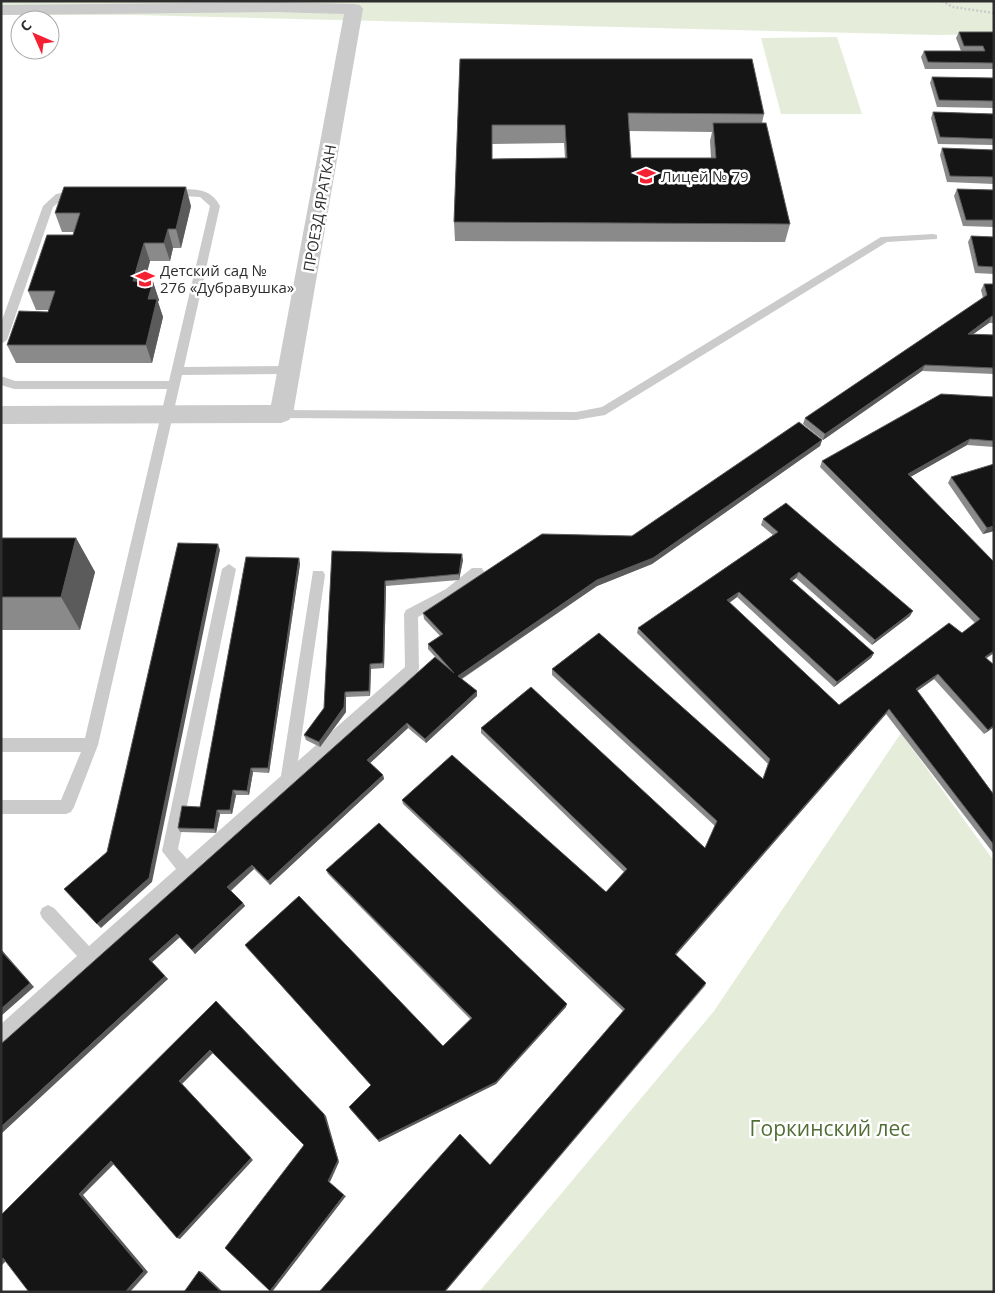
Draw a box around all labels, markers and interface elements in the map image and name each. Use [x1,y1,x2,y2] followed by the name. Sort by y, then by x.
[10,10,60,60] north arrow
[16,16,35,35] text: С
[298,143,340,273] street label: ПРОЕЗД ЯРАТКАН
[635,165,657,187] school or university icon: Лицей № 79
[661,166,749,186] place label: Лицей № 79
[160,260,294,297] place label: Детский сад № 276 «Дубравушка»
[134,268,156,290] school or university icon: Детский сад № 276 «Дубравушка»
[750,1114,910,1142] park label: Горкинский лес

